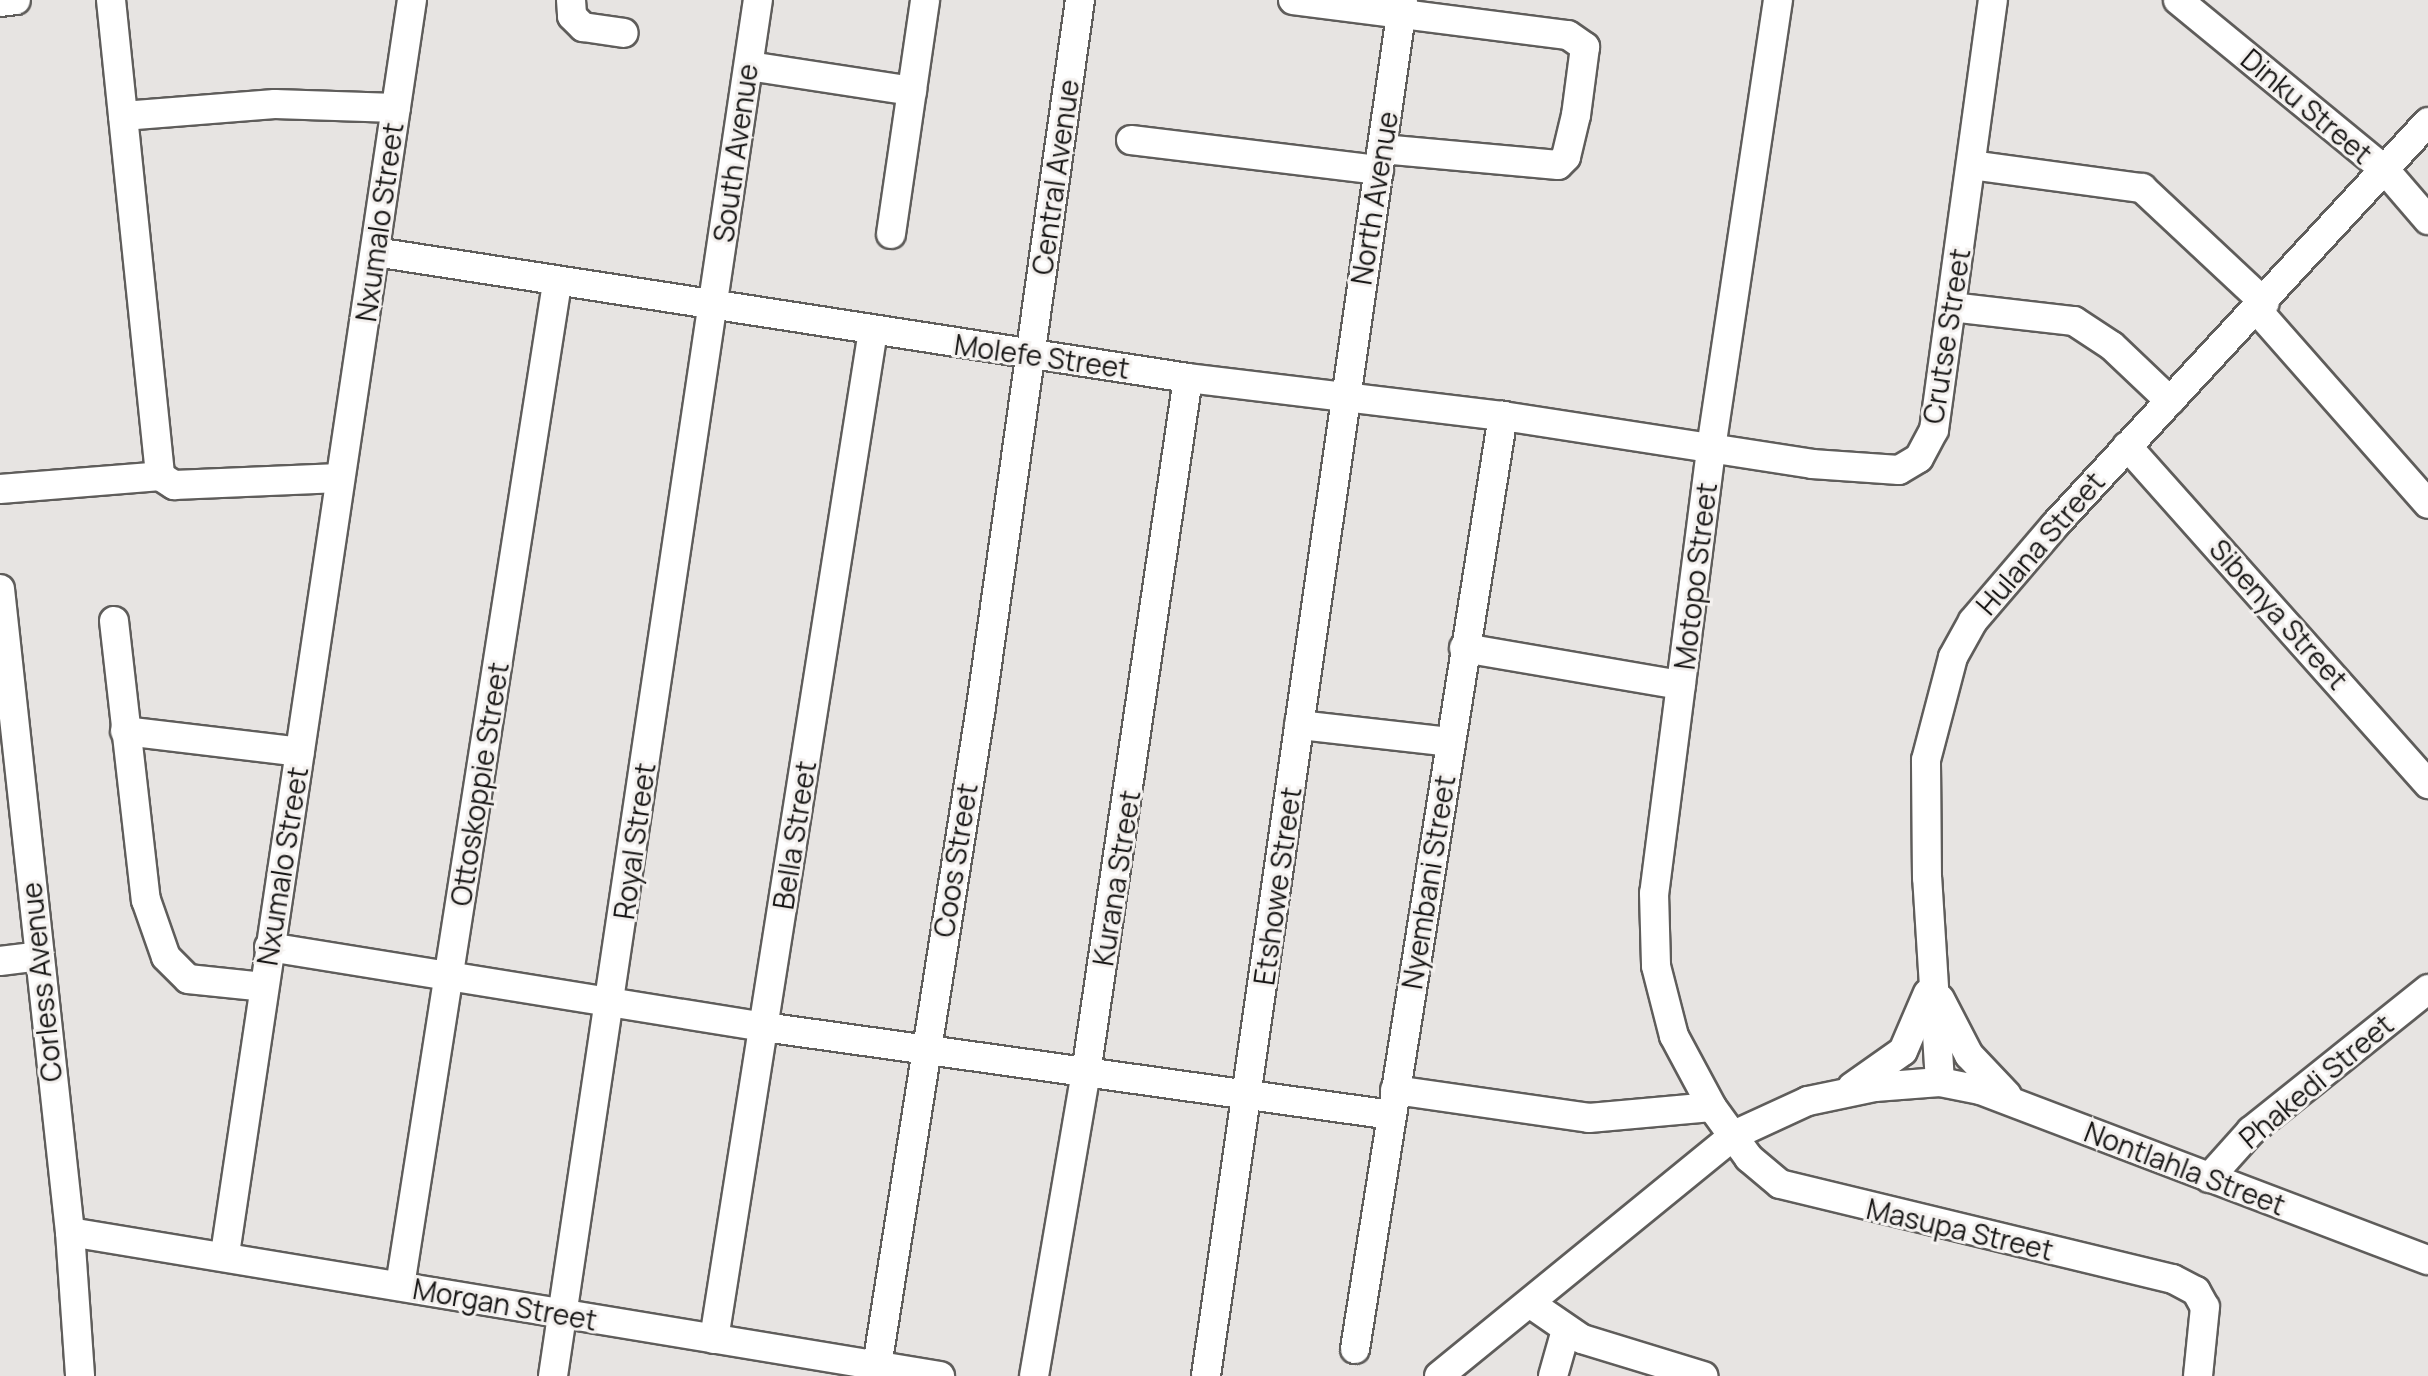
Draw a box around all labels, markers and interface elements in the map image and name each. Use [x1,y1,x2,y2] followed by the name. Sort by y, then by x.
[2235,42,2379,170] street label: Dinku Street
[706,62,764,244] street label: South Avenue
[1025,77,1085,277] street label: Central Avenue
[1344,109,1404,287] street label: North Avenue
[348,120,410,324] street label: Nxumalo Street
[1916,246,1976,426] street label: Crutse Street
[952,327,1132,385] street label: Molefe Street
[1969,465,2111,621] street label: Hulana Street
[1667,481,1723,671] street label: Motopo Street
[2203,532,2355,696] street label: Sibenya Street
[443,660,515,908] street label: Ottoskoppie Street
[766,758,822,912] street label: Bella Street
[606,761,662,921] street label: Royal Street
[250,764,314,968] street label: Nxumalo Street
[1394,773,1462,991] street label: Nyembani Street
[926,781,984,939] street label: Coos Street
[1246,785,1308,987] street label: Etshowe Street
[1086,788,1146,968] street label: Kurana Street
[14,881,68,1083] street label: Corless Avenue
[2232,1007,2400,1155] street label: Phakedi Street
[2080,1114,2290,1222] street label: Nontlahla Street
[1863,1191,2057,1267] street label: Masupa Street
[410,1271,600,1337] street label: Morgan Street

